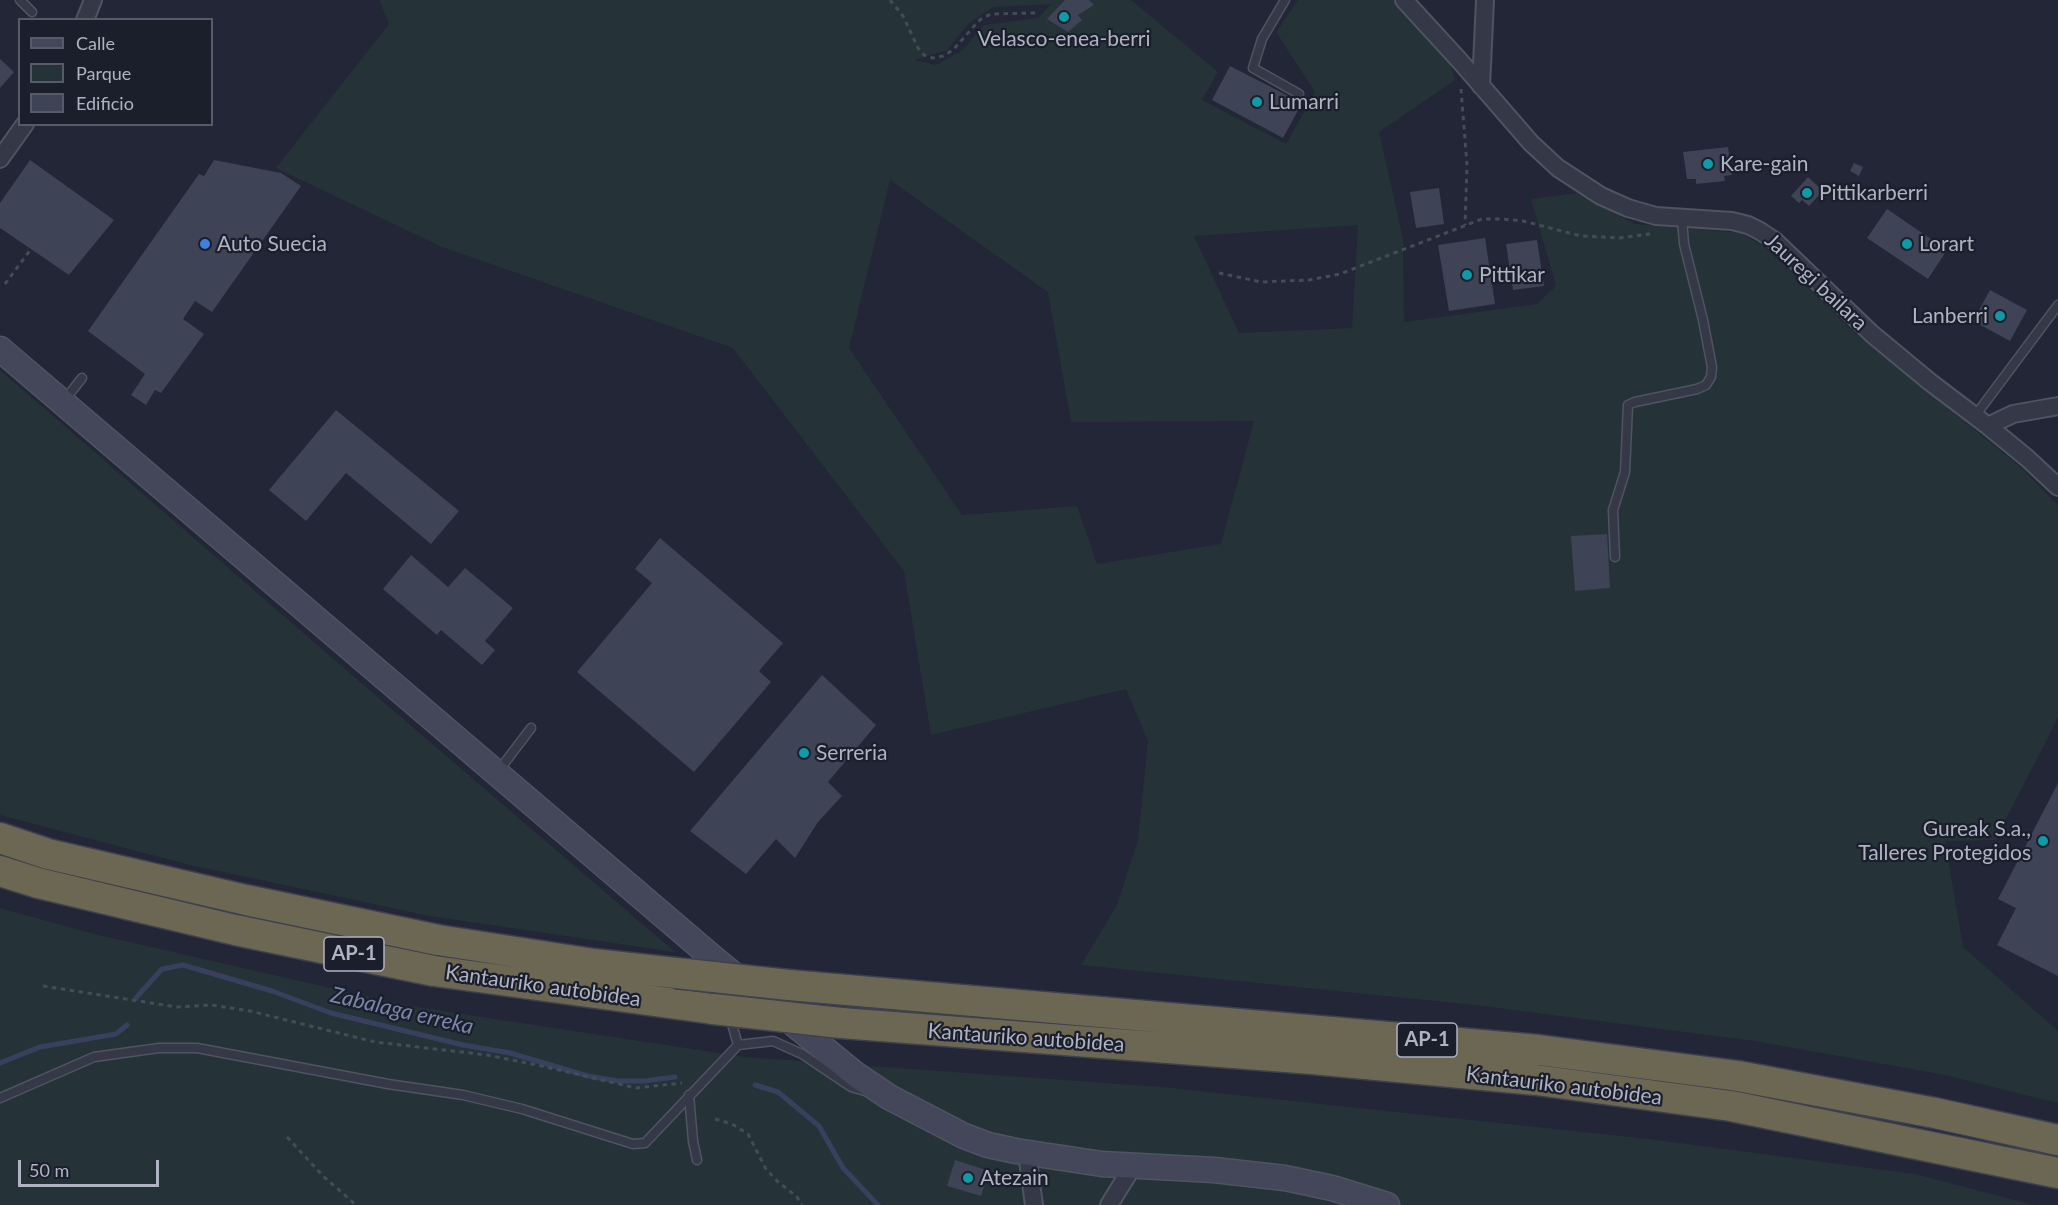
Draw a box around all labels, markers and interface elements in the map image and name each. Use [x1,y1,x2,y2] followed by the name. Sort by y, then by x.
[1057,10,1071,24] marker: Velasco-enea-berri
[18,18,213,126] legend
[977,26,1151,52] place label: Velasco-enea-berri
[76,32,115,54] text: Calle
[76,62,131,84] text: Parque
[1269,89,1339,115] place label: Lumarri
[76,92,134,114] text: Edificio
[1250,95,1264,109] marker: Lumarri
[1720,151,1809,177] place label: Kare-gain
[1701,157,1715,171] marker: Kare-gain
[1819,180,1928,206] place label: Pittikarberri
[1800,186,1814,200] marker: Pittikarberri
[1760,228,1872,336] street label: Jauregi bailara
[217,231,327,257] place label: Auto Suecia
[1919,231,1974,257] place label: Lorart
[198,237,212,251] marker: Auto Suecia
[1900,237,1914,251] marker: Lorart
[1479,262,1545,288] place label: Pittikar
[1460,268,1474,282] marker: Pittikar
[1912,303,1988,329] place label: Lanberri
[1993,309,2007,323] marker: Lanberri
[816,740,887,766] place label: Serreria
[797,746,811,760] marker: Serreria
[1858,816,2031,866] place label: Gureak S.a., Talleres Protegidos
[2036,834,2050,848] marker: Gureak S.a., Talleres Protegidos
[324,937,384,971] road number: AP-1
[444,960,642,1012] street label: Kantauriko autobidea
[328,982,476,1040] water label: Zabalaga erreka
[927,1019,1125,1057] street label: Kantauriko autobidea
[1397,1023,1457,1057] road number: AP-1
[1465,1061,1663,1111] street label: Kantauriko autobidea
[21,1148,162,1186] scale bar
[29,1159,69,1181] text: 50 m
[980,1165,1049,1191] place label: Atezain
[961,1171,975,1185] marker: Atezain

